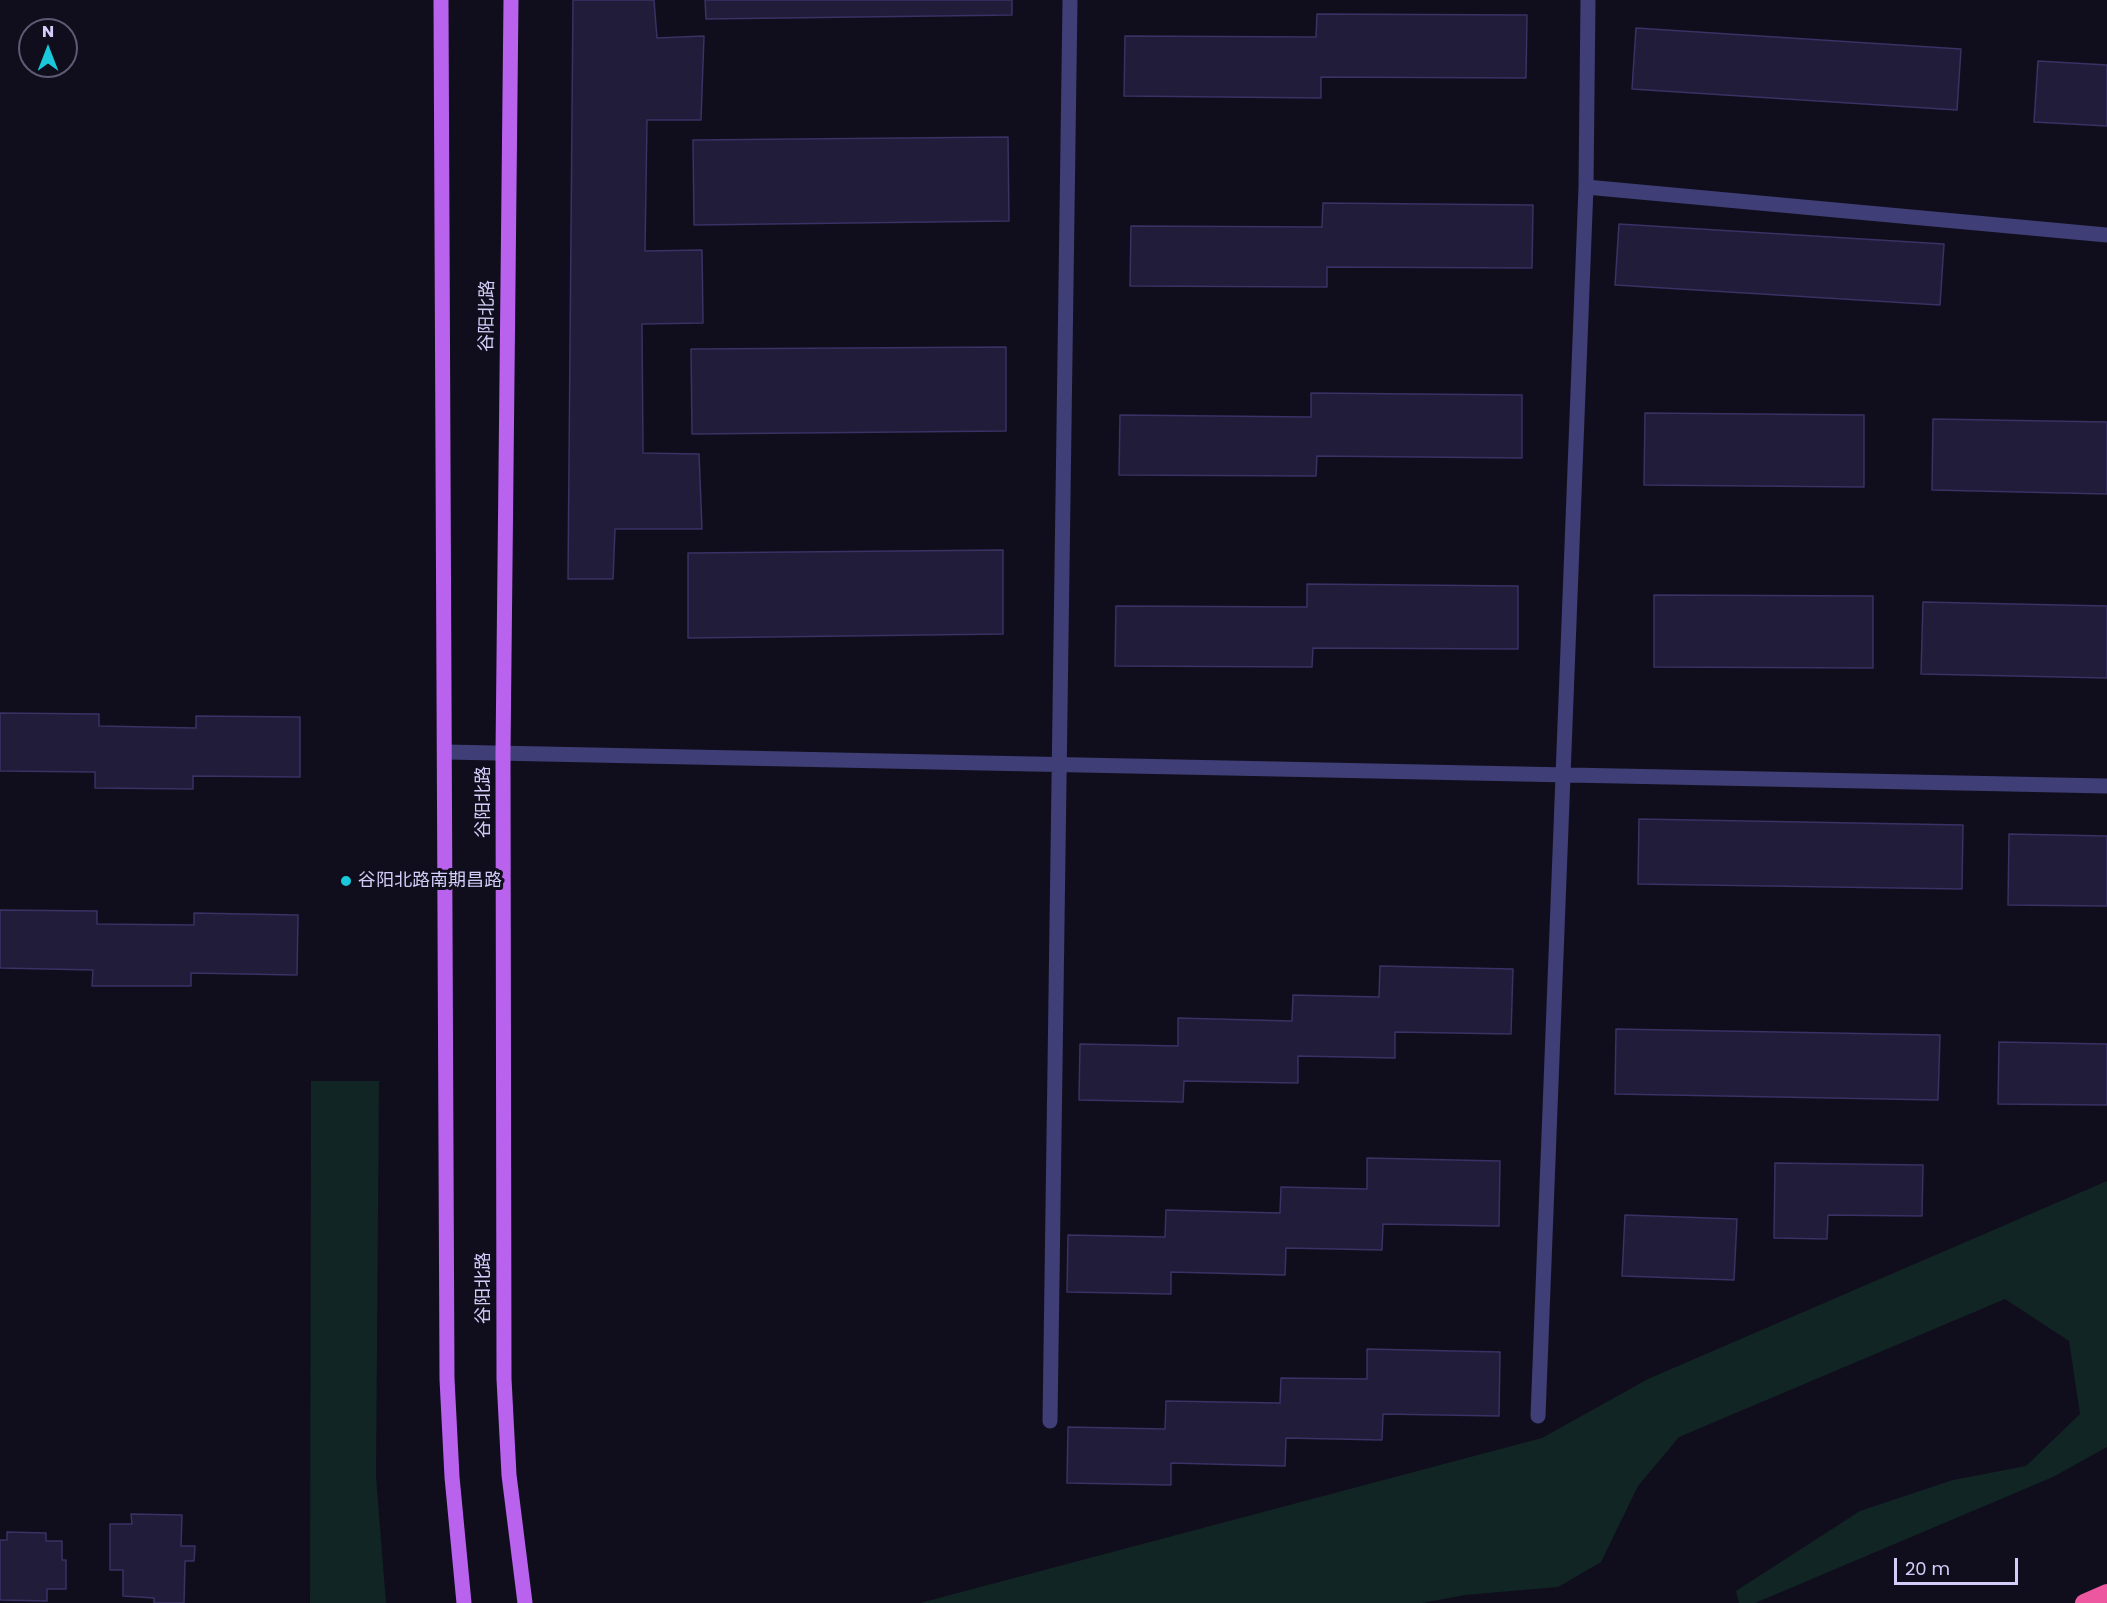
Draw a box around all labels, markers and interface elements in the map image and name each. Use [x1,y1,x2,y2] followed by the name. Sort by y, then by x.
[18,18,78,78] north arrow
[42,20,54,43] text: N
[477,280,499,352] street label: 谷阳北路
[473,766,495,838] street label: 谷阳北路
[358,870,502,892] place label: 谷阳北路南期昌路
[339,874,353,888] marker: 谷阳北路南期昌路
[473,1252,495,1324] street label: 谷阳北路
[1897,1546,2022,1584] scale bar
[1905,1556,1950,1581] text: 20 m

